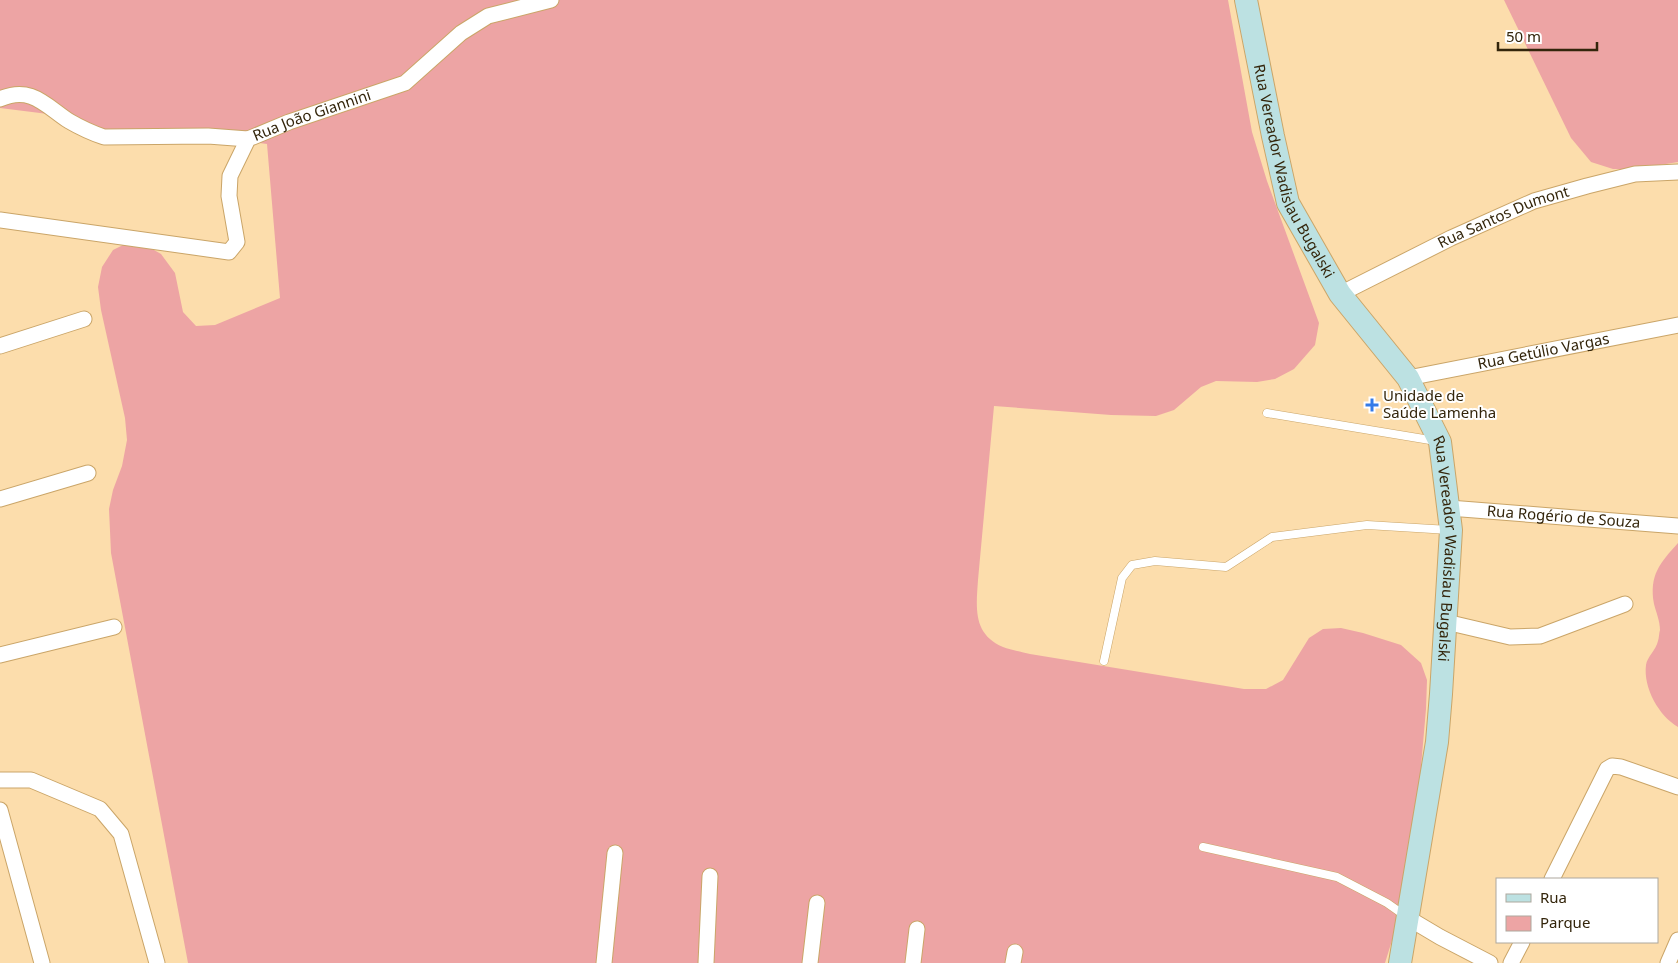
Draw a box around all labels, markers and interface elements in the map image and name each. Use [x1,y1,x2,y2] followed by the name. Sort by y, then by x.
[1498,20,1597,52] scale bar
[1506,26,1541,46] text: 50 m
[1250,62,1340,281] street label: Rua Vereador Wadislau Bugalski
[249,84,373,145] street label: Rua João Giannini
[1434,180,1572,252] street label: Rua Santos Dumont
[1476,328,1611,373] street label: Rua Getúlio Vargas
[1383,385,1496,422] place label: Unidade de Saúde Lamenha
[1365,398,1379,412] marker: Unidade de Saúde Lamenha
[1429,432,1462,662] street label: Rua Vereador Wadislau Bugalski
[1486,500,1641,532] street label: Rua Rogério de Souza
[1496,878,1658,943] legend
[1540,887,1567,907] text: Rua
[1540,912,1590,932] text: Parque

